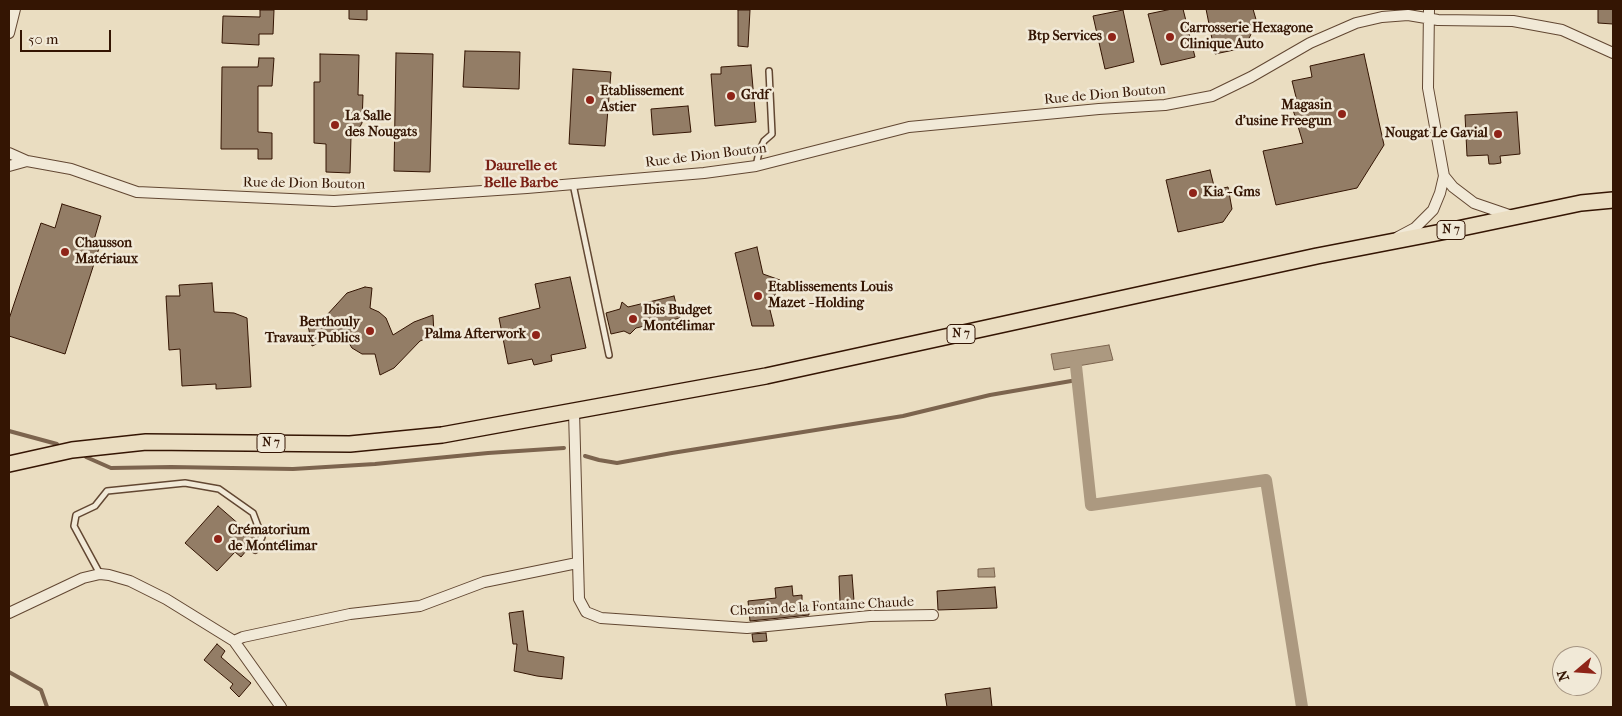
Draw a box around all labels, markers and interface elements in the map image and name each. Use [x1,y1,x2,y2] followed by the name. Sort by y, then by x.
[22,20,114,52] scale bar
[1180,21,1313,54] place label: Carrosserie Hexagone Clinique Auto
[1028,29,1102,45] place label: Btp Services
[28,30,58,48] text: 50 m
[1106,31,1118,43] marker: Btp Services
[1164,31,1176,43] marker: Carrosserie Hexagone Clinique Auto
[1043,81,1167,109] street label: Rue de Dion Bouton
[600,84,684,116] place label: Etablissement Astier
[741,88,769,104] place label: Grdf
[725,90,737,102] marker: Grdf
[584,94,596,106] marker: Etablissement Astier
[1235,98,1332,130] place label: Magasin d'usine Freegun
[1336,108,1348,120] marker: Magasin d'usine Freegun
[345,109,417,142] place label: La Salle des Nougats
[329,119,341,131] marker: La Salle des Nougats
[1385,126,1488,142] place label: Nougat Le Gavial
[1492,128,1504,140] marker: Nougat Le Gavial
[644,140,768,172] street label: Rue de Dion Bouton
[484,157,558,192] district label: Daurelle et Belle Barbe
[243,175,365,193] street label: Rue de Dion Bouton
[1203,185,1260,201] place label: Kia - Gms
[1187,187,1199,199] marker: Kia - Gms
[1437,220,1465,240] road number: N 7
[75,236,138,268] place label: Chausson Matériaux
[59,246,71,258] marker: Chausson Matériaux
[768,280,893,312] place label: Etablissements Louis Mazet - Holding
[752,290,764,302] marker: Etablissements Louis Mazet - Holding
[643,303,715,336] place label: Ibis Budget Montélimar
[627,313,639,325] marker: Ibis Budget Montélimar
[265,315,360,348] place label: Berthouly Travaux Publics
[947,324,975,344] road number: N 7
[364,325,376,337] marker: Berthouly Travaux Publics
[424,327,526,343] place label: Palma Afterwork
[530,329,542,341] marker: Palma Afterwork
[257,433,285,452] road number: N 7
[228,523,317,556] place label: Crématorium de Montélimar
[212,533,224,545] marker: Crématorium de Montélimar
[730,594,914,620] street label: Chemin de la Fontaine Chaude
[1552,646,1602,696] north arrow
[1553,668,1573,683] text: N

